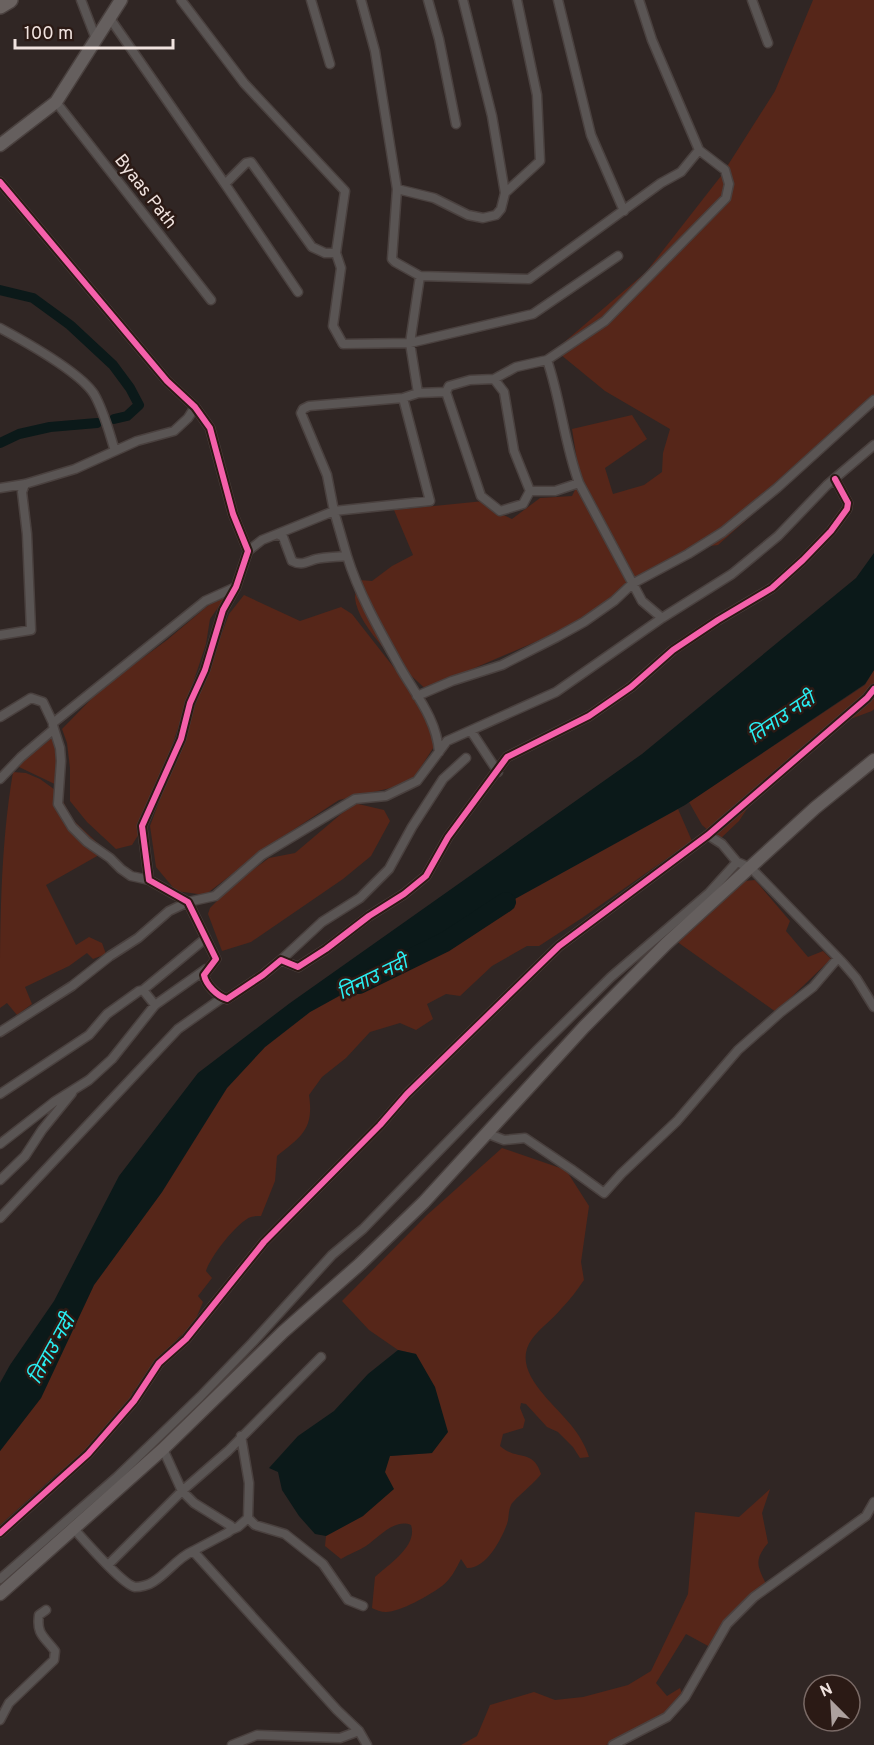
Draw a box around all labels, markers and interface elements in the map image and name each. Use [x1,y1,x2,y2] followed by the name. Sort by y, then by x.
[15,12,172,50] scale bar
[24,23,73,46] text: 100 m
[108,150,181,234] street label: Byaas Path
[744,685,824,750] water label: तिनाउ नदी
[333,949,416,1007] water label: तिनाउ नदी
[23,1307,84,1389] water label: तिनाउ नदी
[802,1673,862,1733] north arrow
[817,1680,836,1703] text: N

